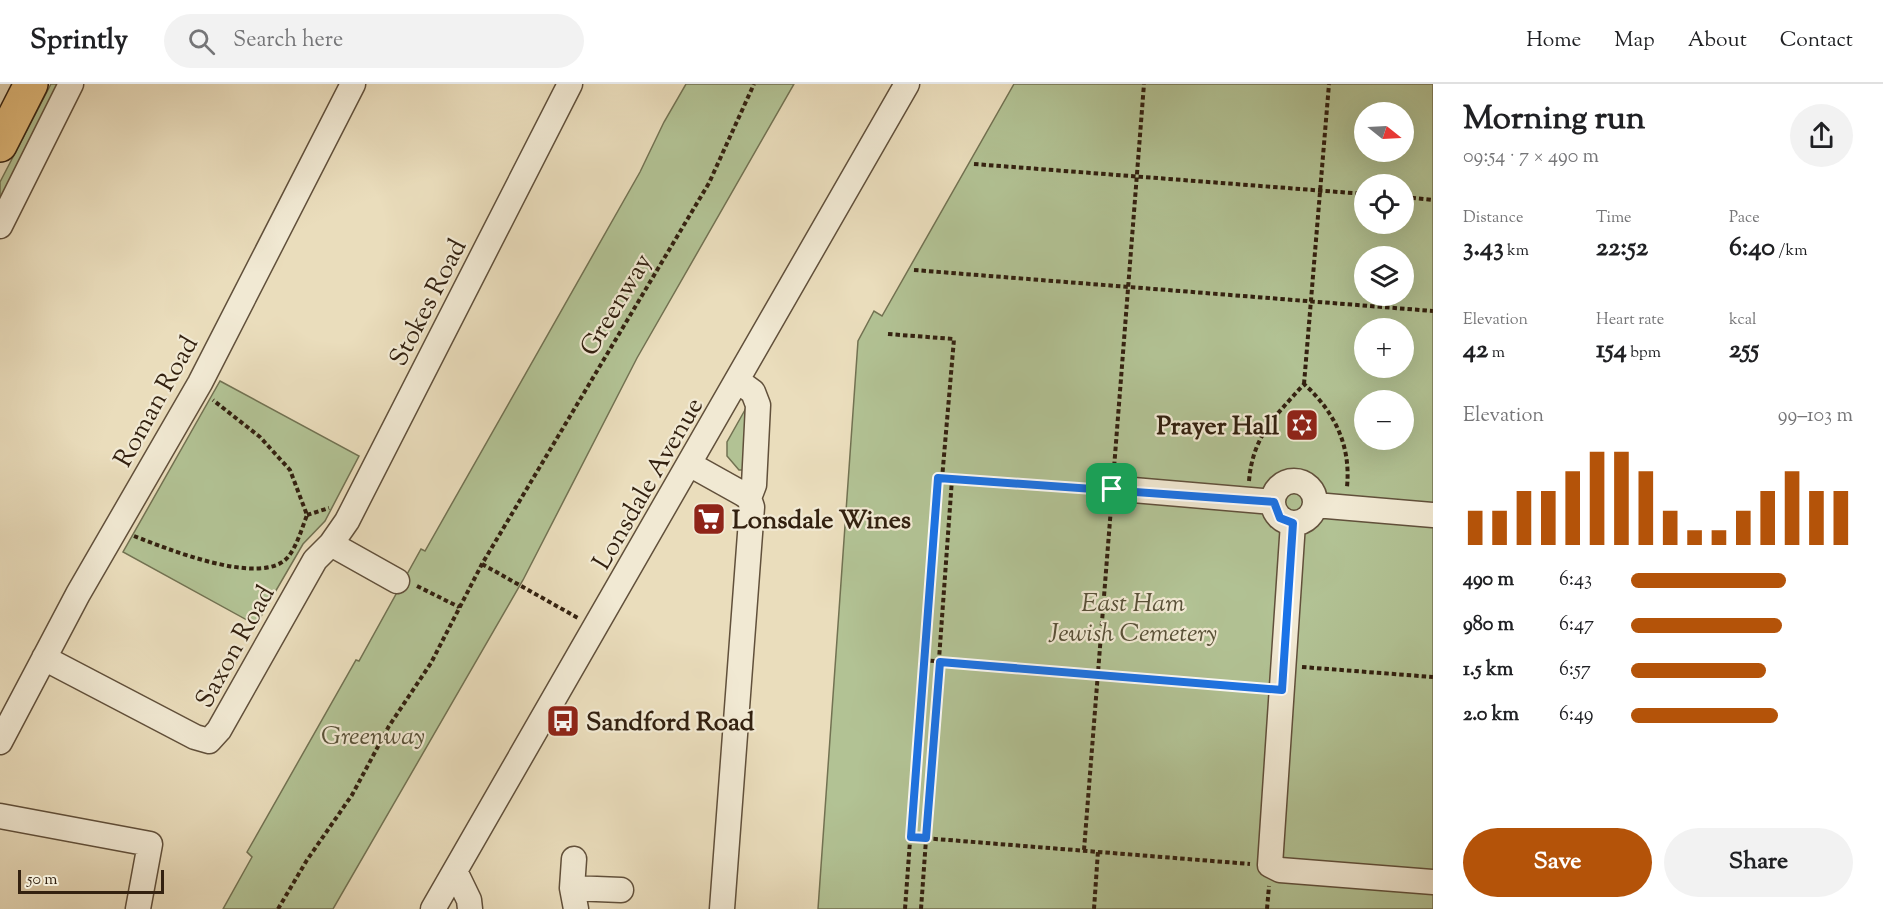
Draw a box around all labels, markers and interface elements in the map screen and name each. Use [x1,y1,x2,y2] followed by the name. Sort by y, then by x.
[164,14,584,68] search box
[30,21,128,61] text: Sprintly
[185,25,218,58] icon: search
[233,25,343,57] text: Search here
[1526,26,1581,56] text: Home
[1614,26,1655,56] text: Map
[1688,26,1747,56] text: About
[1780,26,1853,56] text: Contact
[1463,96,1645,144] text: Morning run
[1354,102,1414,162] north arrow
[1354,102,1414,450] map controls
[1790,104,1853,167] button: share
[1463,143,1599,172] text: 09:54 · 7 × 490 m
[1354,174,1414,234] button: locate
[1463,207,1523,230] text: Distance
[1596,207,1632,230] text: Time
[1729,207,1760,230] text: Pace
[1463,230,1504,267] text: 3.43
[1596,230,1648,267] text: 22:52
[1729,230,1775,267] text: 6:40
[381,233,477,373] street label: Stokes Road
[1504,240,1529,263] text: km
[1775,240,1807,263] text: /km
[1354,246,1414,306] button: layers
[572,247,662,364] street label: Greenway
[1463,309,1528,332] text: Elevation
[1596,309,1664,332] text: Heart rate
[1729,309,1757,332] text: kcal
[1354,318,1414,378] button: +
[106,330,209,475] street label: Roman Road
[1463,332,1488,369] text: 42
[1596,332,1627,369] text: 154
[1729,332,1759,369] text: 255
[1488,342,1505,365] text: m
[1627,342,1661,365] text: bpm
[1354,390,1414,450] button: −
[585,391,714,577] street label: Lonsdale Avenue
[1463,402,1544,431] text: Elevation
[1778,402,1853,431] text: 99–103 m
[1284,407,1320,443] synagogue icon: Prayer Hall
[1156,409,1280,446] place label: Prayer Hall
[1086,463,1137,514] pin
[1095,472,1128,505] icon: arrive
[691,501,727,537] supermarket icon: Lonsdale Wines
[732,503,911,540] place label: Lonsdale Wines
[1463,566,1514,595] text: 490 m
[1559,566,1592,595] text: 6:43
[187,579,285,715] street label: Saxon Road
[1048,586,1217,653] park label: East Ham Jewish Cemetery
[1463,611,1514,640] text: 980 m
[1559,611,1594,640] text: 6:47
[1463,656,1513,685] text: 1.5 km
[1559,656,1591,685] text: 6:57
[1463,701,1519,730] text: 2.0 km
[1559,701,1594,730] text: 6:49
[545,703,581,739] bus stop icon: Sandford Road
[586,705,755,742] place label: Sandford Road
[321,719,425,756] park label: Greenway
[1463,828,1652,897] button: Save
[1664,828,1853,897] button: Share
[18,867,164,894] scale bar
[27,869,58,892] text: 50 m

